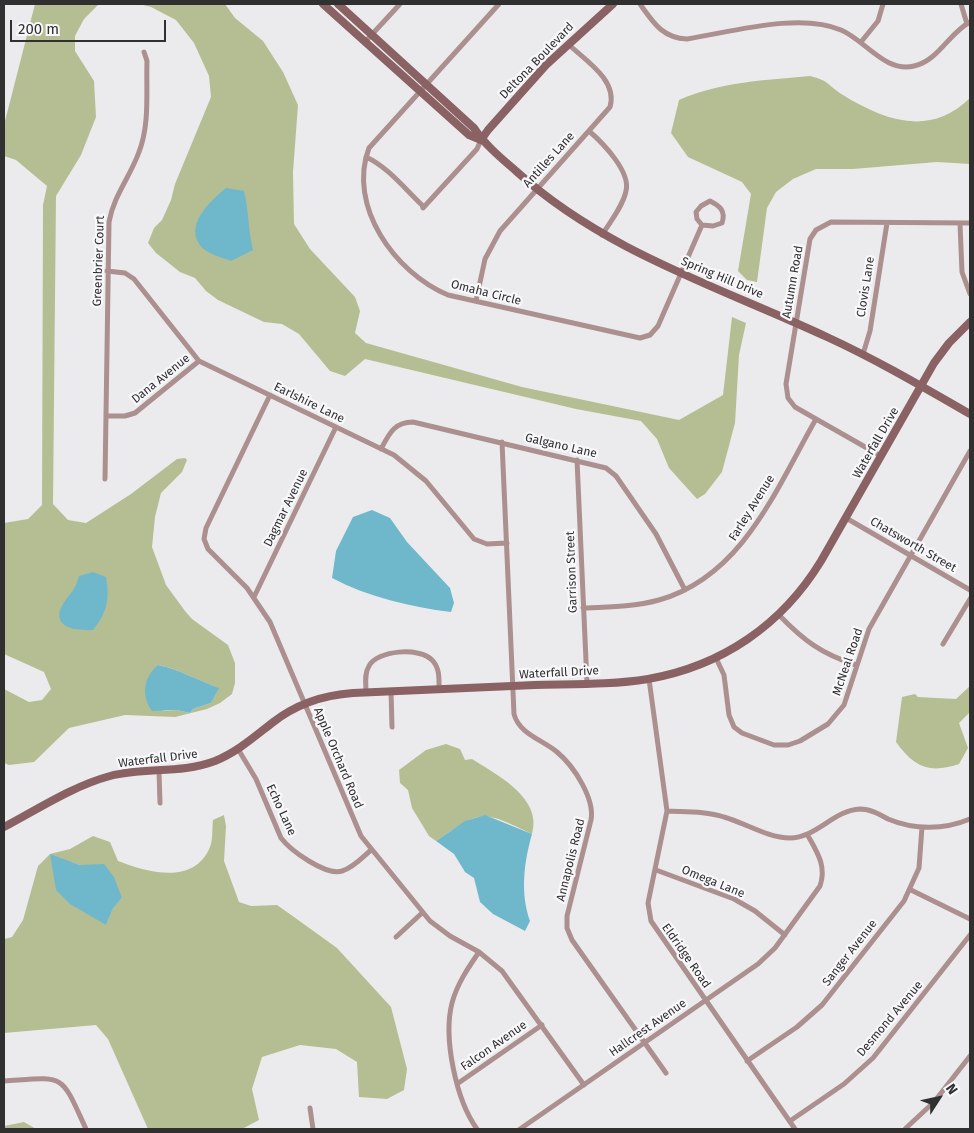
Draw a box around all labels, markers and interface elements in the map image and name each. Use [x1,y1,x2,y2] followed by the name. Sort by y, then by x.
[12,10,169,42] scale bar
[18,20,59,38] text: 200 m
[497,20,577,102] street label: Deltona Boulevard
[520,129,578,191] street label: Antilles Lane
[90,215,108,307] street label: Greenbrier Court
[780,245,806,319] street label: Autumn Road
[679,254,765,302] street label: Spring Hill Drive
[854,256,878,318] street label: Clovis Lane
[449,277,523,309] street label: Omaha Circle
[129,351,193,407] street label: Dana Avenue
[271,380,347,426] street label: Earlshire Lane
[850,405,902,481] street label: Waterfall Drive
[524,431,598,461] street label: Galgano Lane
[261,467,311,549] street label: Dagmar Avenue
[726,472,778,544] street label: Farley Avenue
[867,514,959,576] street label: Chatsworth Street
[563,531,581,613] street label: Garrison Street
[830,626,866,698] street label: McNeal Road
[519,664,599,682] street label: Waterfall Drive
[310,705,366,811] street label: Apple Orchard Road
[117,747,199,771] street label: Waterfall Drive
[263,782,299,838] street label: Echo Lane
[554,817,588,903] street label: Annapolis Road
[679,863,747,901] street label: Omega Lane
[820,917,880,989] street label: Sanger Avenue
[658,921,714,991] street label: Eldridge Road
[854,978,926,1060] street label: Desmond Avenue
[607,996,689,1060] street label: Hallcrest Avenue
[458,1018,530,1074] street label: Falcon Avenue
[914,1073,964,1123] north arrow
[942,1080,961,1098] text: N

